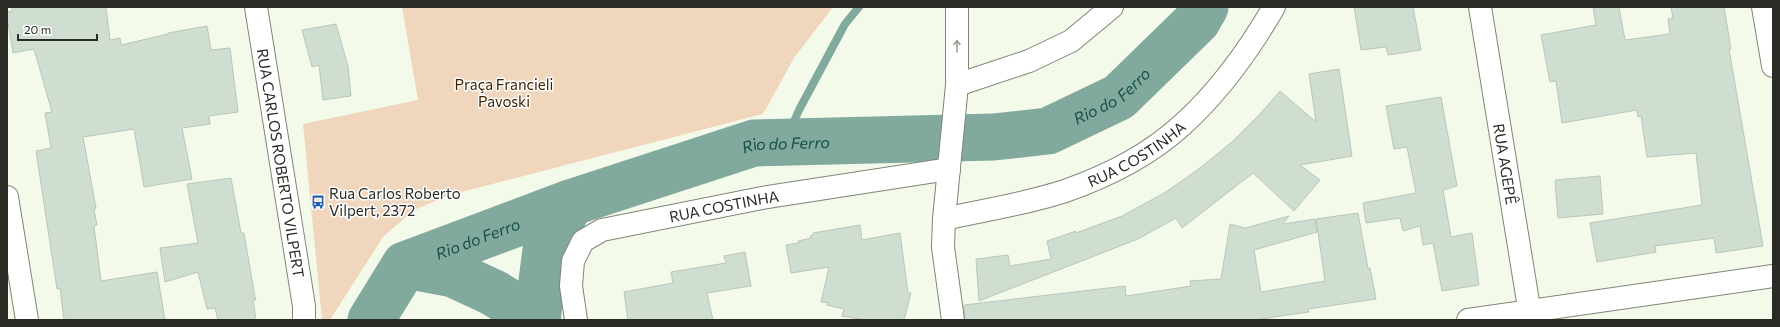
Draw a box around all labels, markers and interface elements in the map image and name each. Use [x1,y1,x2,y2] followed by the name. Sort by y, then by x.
[18,16,97,42] scale bar
[24,22,51,36] text: 20 m
[953,40,961,53] one-way arrow
[254,47,308,279] street label: RUA CARLOS ROBERTO VILPERT
[1070,63,1153,127] water label: Rio do Ferro
[455,75,553,110] park label: Praça Francieli Pavoski
[1085,117,1189,190] street label: RUA COSTINHA
[1490,122,1522,206] street label: RUA AGEPÊ
[739,132,830,156] water label: Rio do Ferro
[329,184,461,219] place label: Rua Carlos Roberto Vilpert, 2372
[667,187,780,225] street label: RUA COSTINHA
[310,194,326,210] bus stop icon: Rua Carlos Roberto Vilpert, 2372
[433,213,522,262] water label: Rio do Ferro

